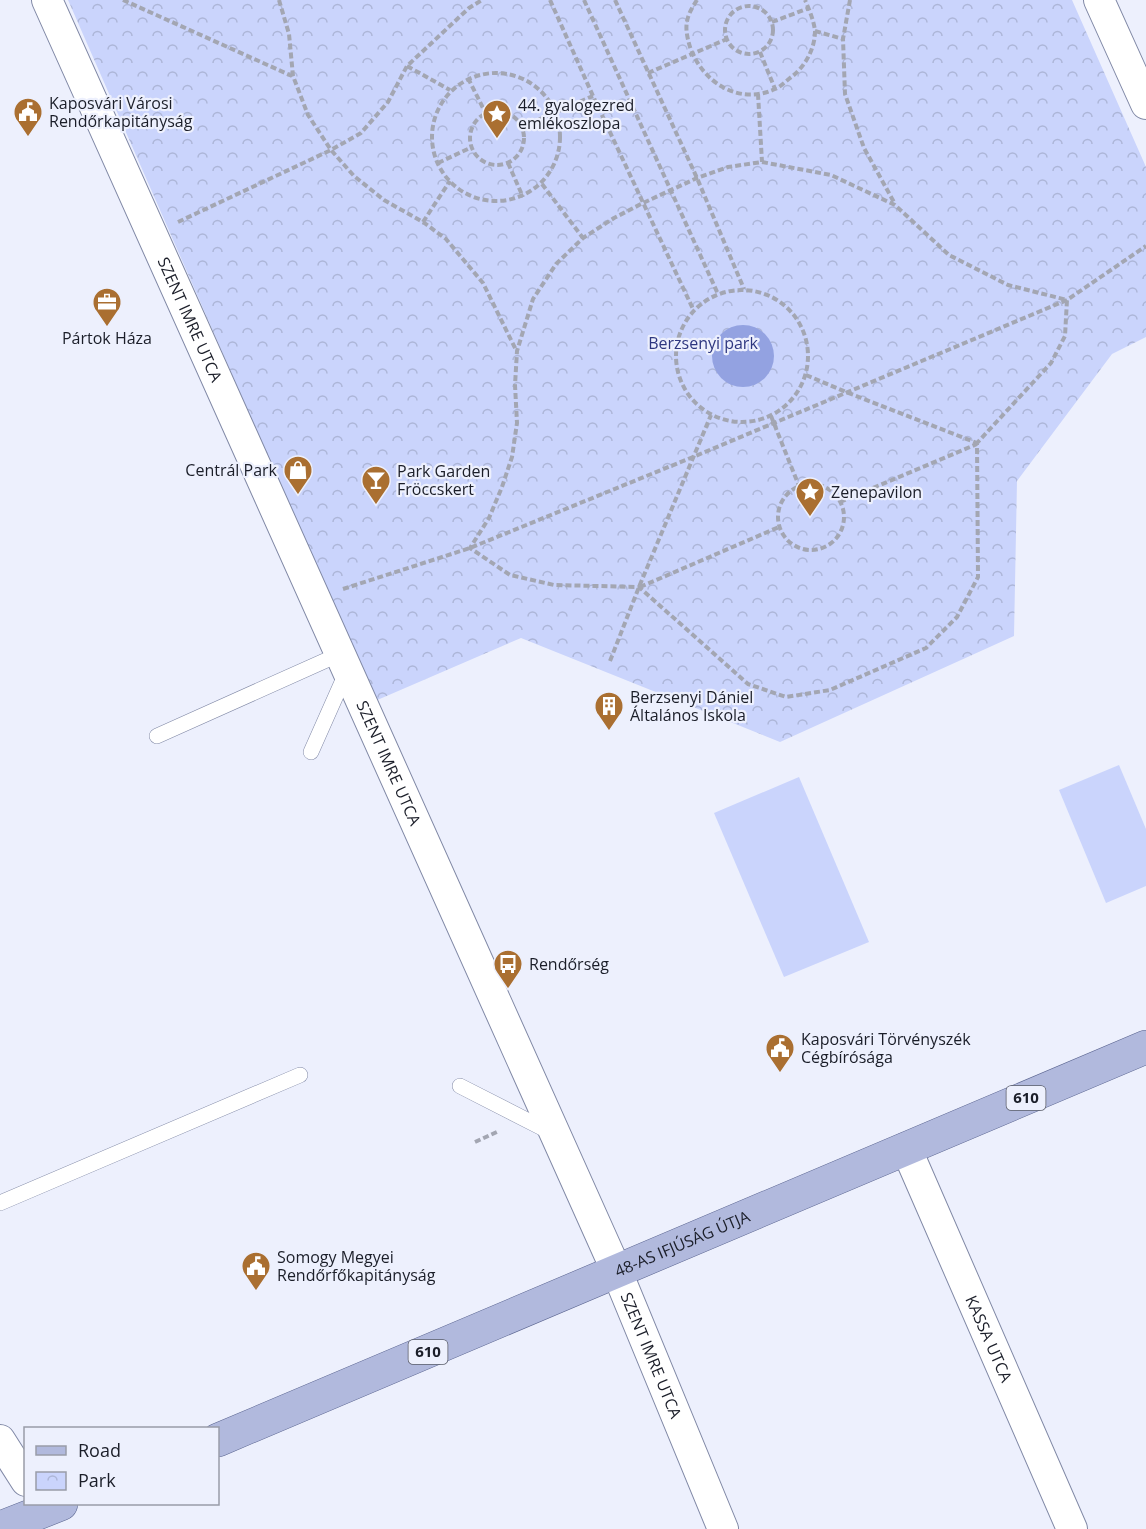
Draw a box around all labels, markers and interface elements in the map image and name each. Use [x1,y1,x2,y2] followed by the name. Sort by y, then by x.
[49,92,193,132] place label: Kaposvári Városi Rendőrkapitányság
[518,94,634,134] place label: 44. gyalogezred emlékoszlopa
[12,96,44,138] public building icon: Kaposvári Városi Rendőrkapitányság
[481,98,513,140] place icon: 44. gyalogezred emlékoszlopa
[153,254,228,386] street label: SZENT IMRE UTCA
[91,286,123,328] office icon: Pártok Háza
[62,327,152,349] place label: Pártok Háza
[648,332,758,354] park label: Berzsenyi park
[282,454,314,496] shop icon: Centrál Park
[185,459,278,481] place label: Centrál Park
[397,460,490,500] place label: Park Garden Fröccskert
[360,464,392,506] bar icon: Park Garden Fröccskert
[794,476,826,518] place icon: Zenepavilon
[831,481,922,503] place label: Zenepavilon
[630,686,753,726] place label: Berzsenyi Dániel Általános Iskola
[593,690,625,732] building icon: Berzsenyi Dániel Általános Iskola
[351,697,427,829] street label: SZENT IMRE UTCA
[492,948,524,990] bus stop icon: Rendőrség
[529,953,609,975] place label: Rendőrség
[801,1028,971,1068] place label: Kaposvári Törvényszék Cégbírósága
[764,1032,796,1074] public building icon: Kaposvári Törvényszék Cégbírósága
[1006,1086,1046,1110] road number: 610
[611,1205,754,1282] street label: 48-AS IFJÚSÁG ÚTJA
[277,1246,436,1286] place label: Somogy Megyei Rendőrfőkapitányság
[240,1250,272,1292] public building icon: Somogy Megyei Rendőrfőkapitányság
[616,1289,687,1422] street label: SZENT IMRE UTCA
[961,1292,1018,1386] street label: KASSA UTCA
[408,1340,448,1364] road number: 610
[24,1427,219,1505] legend
[78,1438,121,1462] text: Road
[78,1468,116,1492] text: Park

